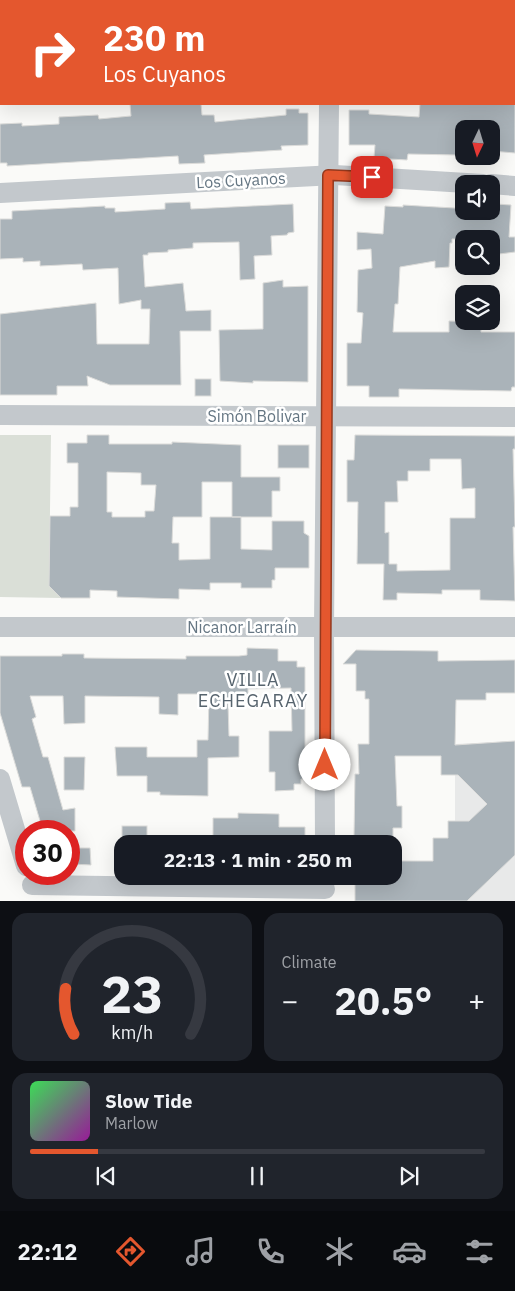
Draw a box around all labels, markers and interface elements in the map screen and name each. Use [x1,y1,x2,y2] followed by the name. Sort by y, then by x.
[103,15,206,61] text: 230 m
[20,20,85,85] icon: right
[103,59,226,88] text: Los Cuyanos
[455,120,500,165] north arrow
[455,120,500,330] map controls
[351,156,393,198] pin
[358,163,386,191] icon: arrive
[196,168,286,192] street label: Los Cuyanos
[455,175,500,220] button: sound
[455,230,500,275] button: search
[455,285,500,330] button: layers
[208,406,307,426] street label: Simón Bolivar
[187,617,297,637] street label: Nicanor Larraín
[198,668,308,712] district label: VILLA ECHEGARAY
[298,738,350,790] position arrow
[15,820,80,885] speed limit sign: 30
[164,848,352,872] text: 22:13 · 1 min · 250 m
[282,952,337,972] text: Climate
[101,960,163,1027] text: 23
[334,976,432,1025] text: 20.5°
[282,982,298,1019] text: −
[468,982,485,1019] text: +
[111,1021,153,1044] text: km/h
[105,1089,192,1113] text: Slow Tide
[105,1113,158,1133] text: Marlow
[92,1162,120,1190] icon: previous
[243,1162,271,1190] icon: pause
[395,1162,423,1190] icon: next
[113,1234,148,1269] icon: directions
[183,1234,218,1269] icon: music
[253,1234,288,1269] icon: phone
[322,1234,357,1269] icon: climate
[392,1234,427,1269] icon: car
[462,1234,497,1269] icon: filters
[17,1237,78,1266] text: 22:12

